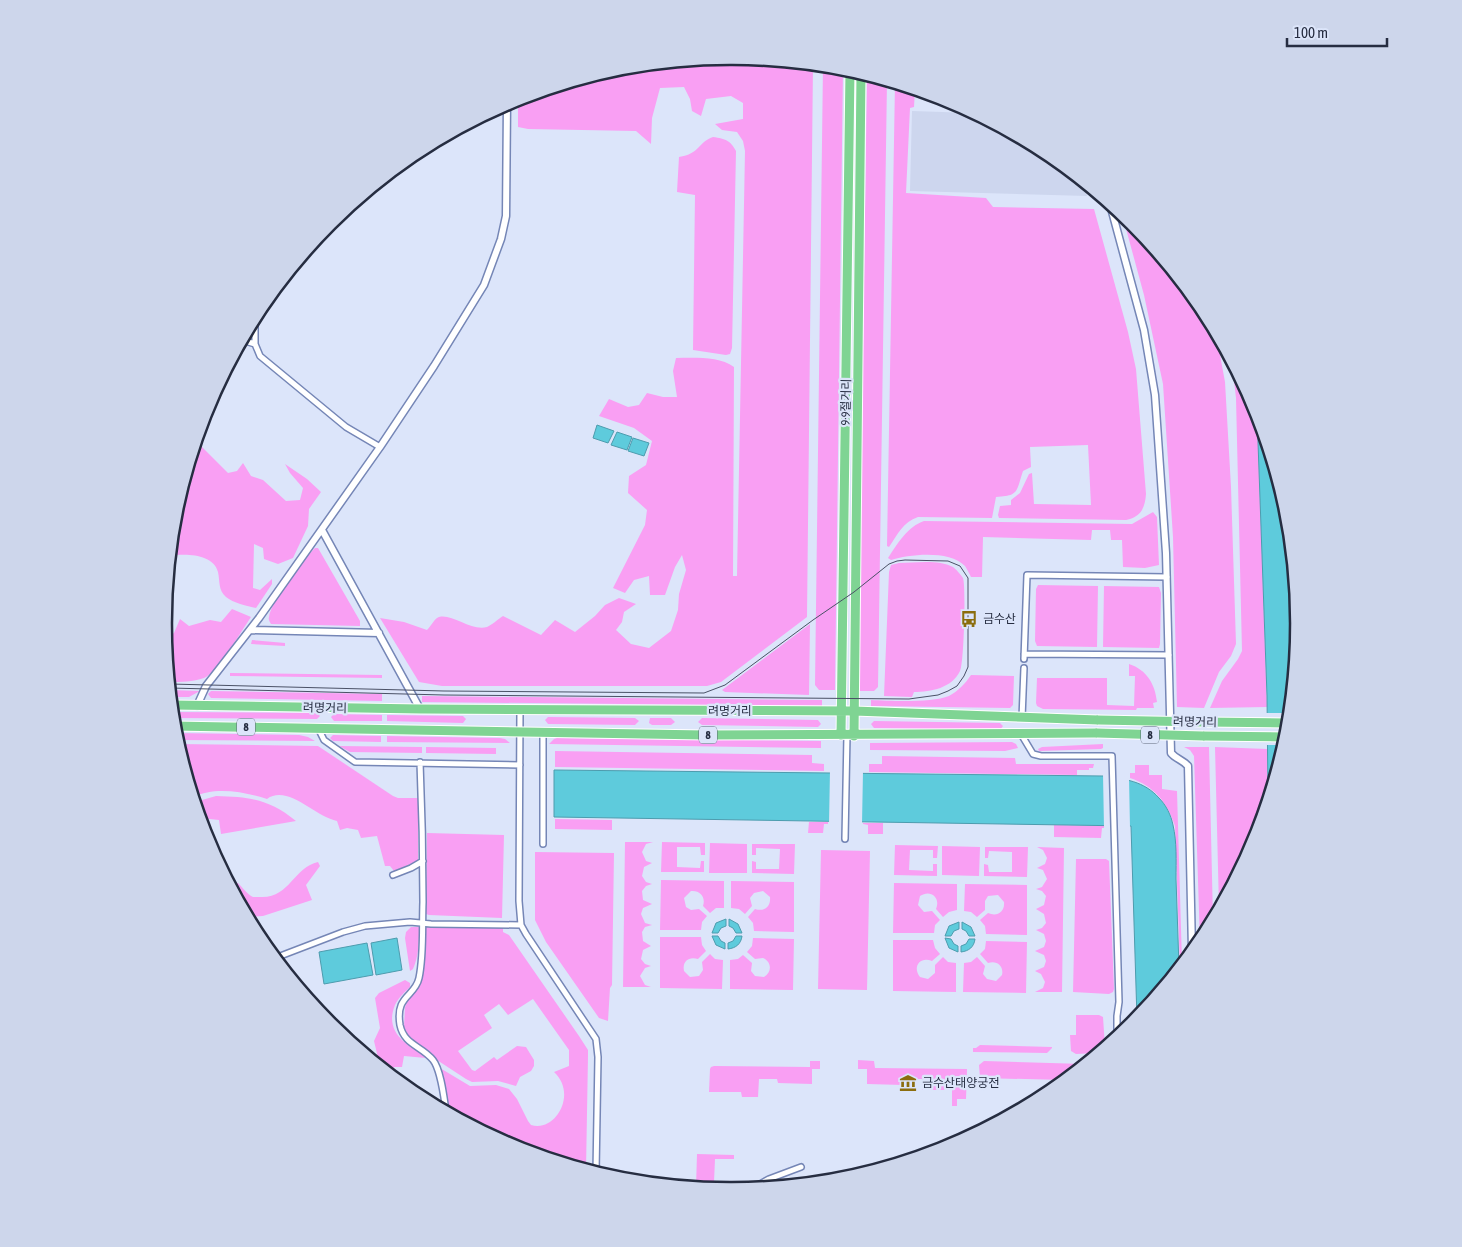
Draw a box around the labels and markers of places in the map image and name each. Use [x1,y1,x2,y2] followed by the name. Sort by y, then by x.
[959,609,979,629] bus stop icon: 금수산
[983,612,1016,626] place label: 금수산
[898,1073,918,1093] museum icon: 금수산태양궁전
[922,1076,999,1090] place label: 금수산태양궁전

